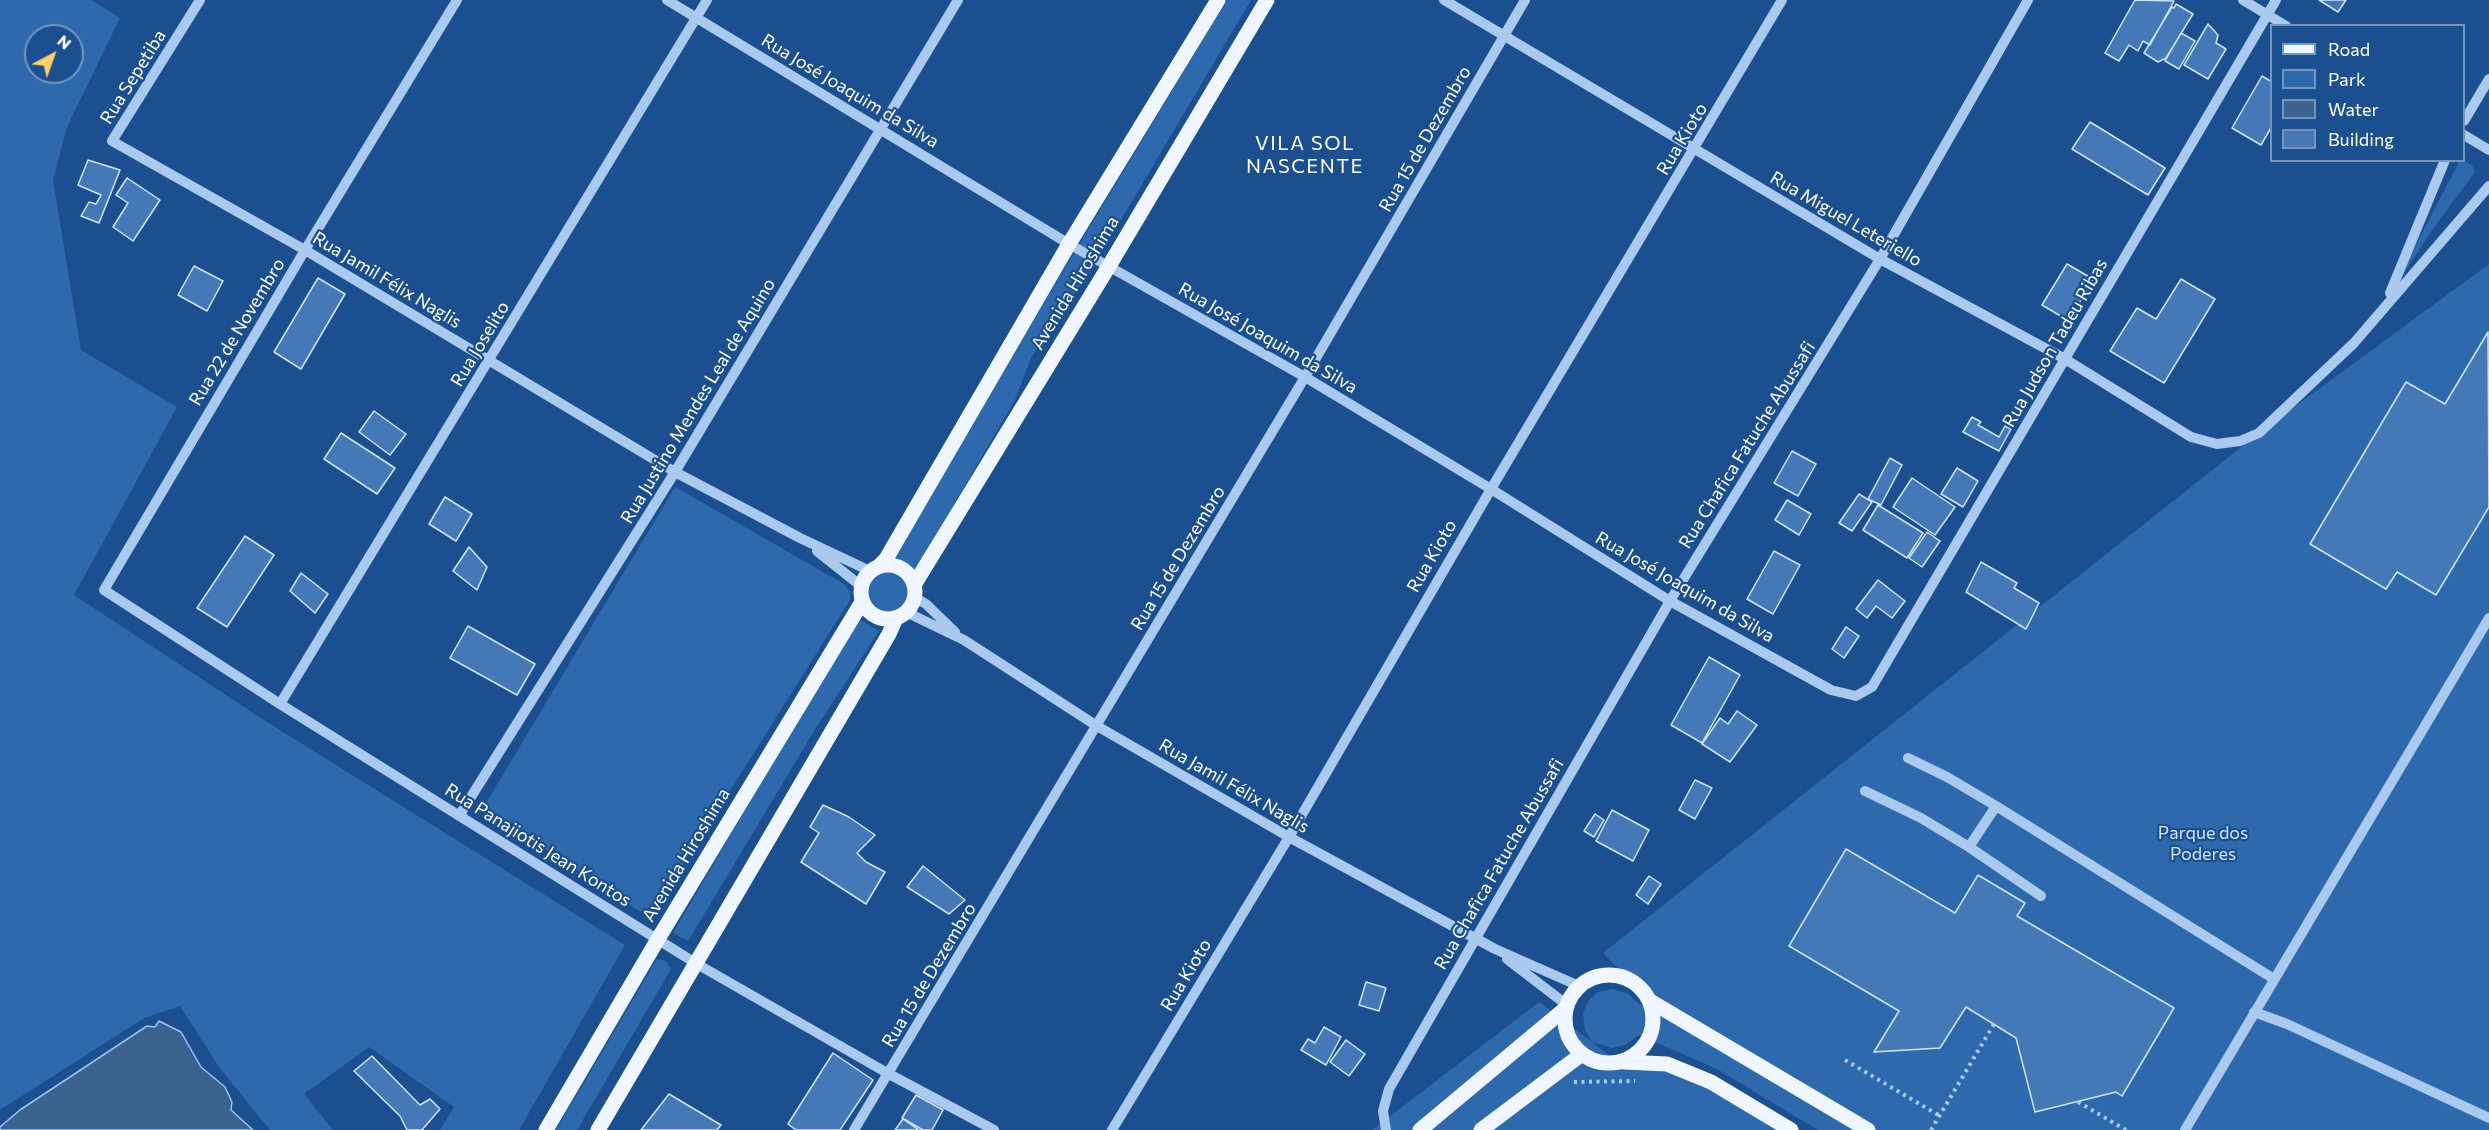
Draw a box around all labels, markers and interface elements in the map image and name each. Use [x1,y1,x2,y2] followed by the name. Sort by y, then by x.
[24,24,84,84] north arrow
[2270,24,2465,162] legend
[95,26,171,128] street label: Rua Sepetiba
[757,29,943,153] street label: Rua José Joaquim da Silva
[54,30,76,53] text: N
[2328,38,2370,60] text: Road
[1374,62,1476,216] street label: Rua 15 de Dezembro
[2328,68,2366,90] text: Park
[2328,98,2379,120] text: Water
[1652,99,1712,179] street label: Rua Kioto
[2328,128,2394,150] text: Building
[1246,131,1364,178] district label: VILA SOL NASCENTE
[1766,167,1926,271] street label: Rua Miguel Leteriello
[1027,212,1123,354] street label: Avenida Hiroshima
[309,227,465,333] street label: Rua Jamil Félix Naglis
[184,254,290,410] street label: Rua 22 de Novembro
[1998,255,2112,431] street label: Rua Judson Tadeu Ribas
[616,274,780,528] street label: Rua Justino Mendes Leal de Aquino
[1175,278,1361,398] street label: Rua José Joaquim da Silva
[446,297,514,391] street label: Rua Joselito
[1674,338,1820,552] street label: Rua Chafica Fatuche Abussafi
[1126,482,1230,634] street label: Rua 15 de Dezembro
[1403,516,1461,596] street label: Rua Kioto
[1592,527,1778,647] street label: Rua José Joaquim da Silva
[1155,734,1313,838] street label: Rua Jamil Félix Naglis
[1430,755,1568,973] street label: Rua Chafica Fatuche Abussafi
[441,779,635,911] street label: Rua Panajiotis Jean Kontos
[638,784,734,926] street label: Avenida Hiroshima
[2158,822,2248,864] park label: Parque dos Poderes
[877,899,981,1051] street label: Rua 15 de Dezembro
[1156,935,1216,1015] street label: Rua Kioto

